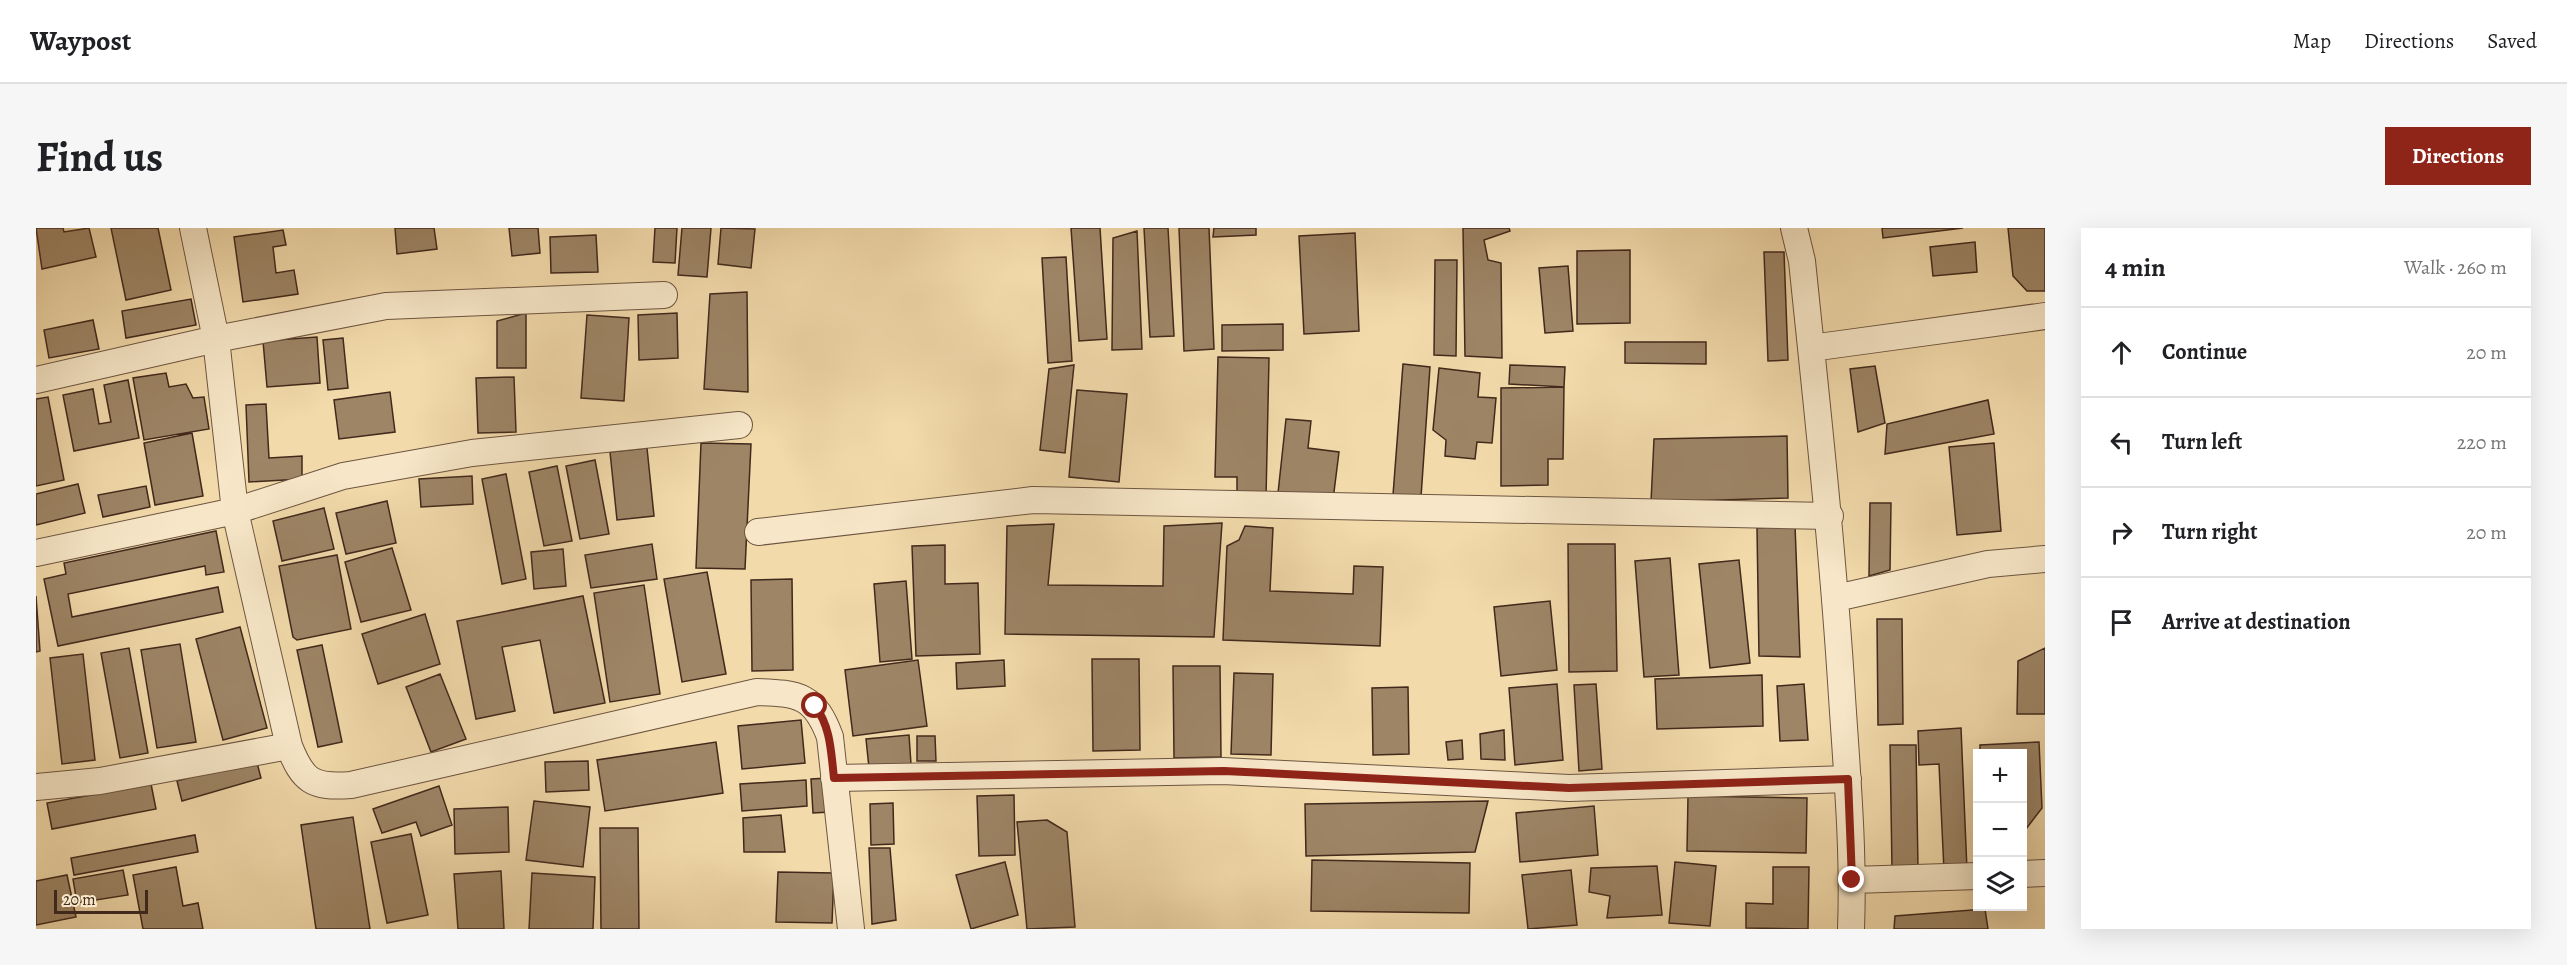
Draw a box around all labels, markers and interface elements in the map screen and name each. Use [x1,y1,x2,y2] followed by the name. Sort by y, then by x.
[30,22,131,60] text: Waypost
[2293,27,2331,55] text: Map
[2364,27,2454,55] text: Directions
[2487,27,2537,55] text: Saved
[2385,127,2531,185] button: Directions
[36,128,163,185] text: Find us
[2105,250,2166,285] text: 4 min
[2404,254,2507,281] text: Walk · 260 m
[2105,336,2138,369] icon: ahead
[2162,337,2247,367] text: Continue
[2466,339,2507,366] text: 20 m
[2105,426,2138,459] icon: left
[2162,427,2242,457] text: Turn left
[2457,429,2507,456] text: 220 m
[2105,516,2138,549] icon: right
[2162,517,2258,547] text: Turn right
[2466,519,2507,546] text: 20 m
[2105,606,2138,639] icon: arrive
[2162,607,2351,637] text: Arrive at destination
[801,692,827,718] route start
[1973,749,2027,911] map controls
[1973,749,2027,803] button: +
[1973,803,2027,857] button: −
[1973,857,2027,911] button: layers
[1838,866,1864,892] route end
[54,887,148,914] scale bar
[63,889,96,911] text: 20 m

